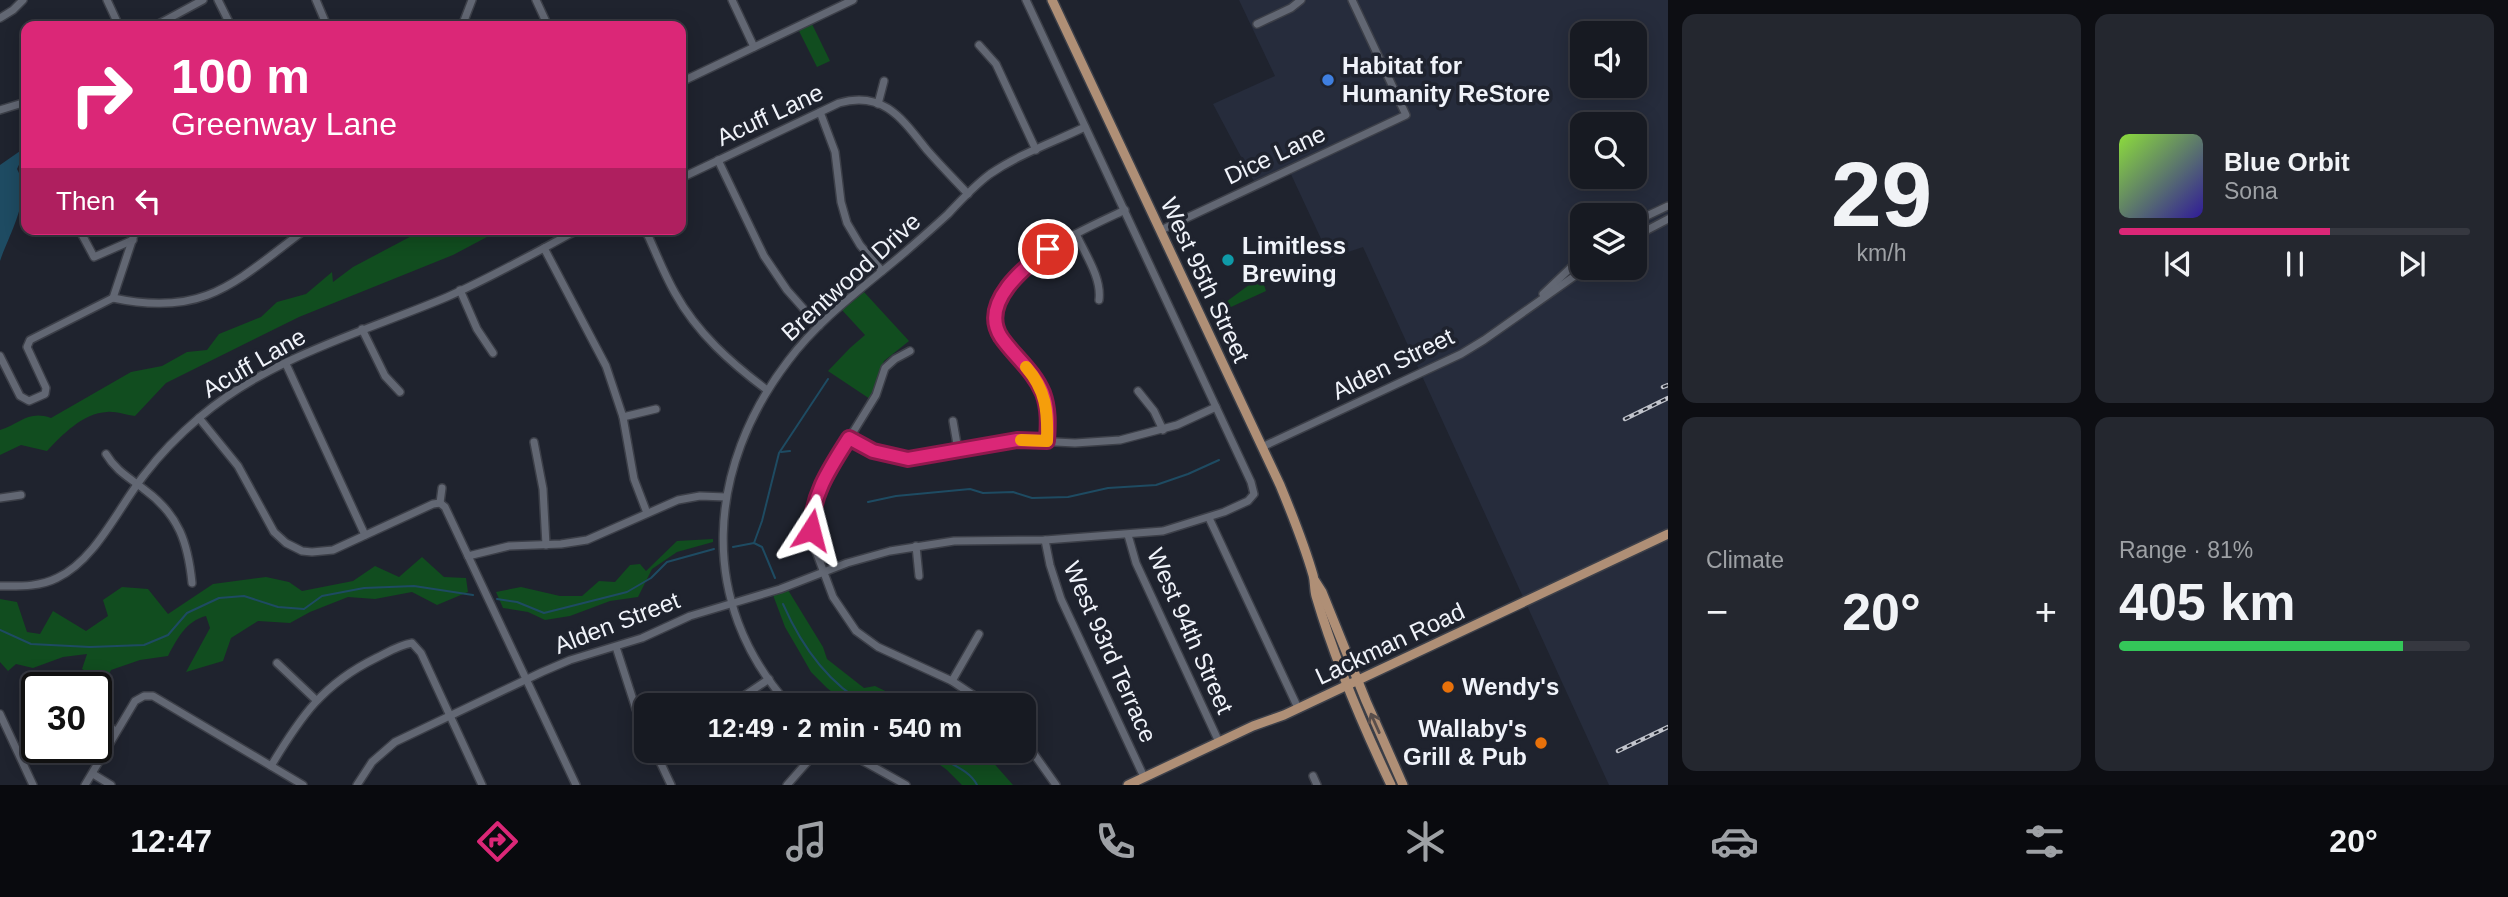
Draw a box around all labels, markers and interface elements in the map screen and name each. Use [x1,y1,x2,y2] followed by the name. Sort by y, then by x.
[1570,21,1647,280] map controls
[1570,21,1647,98] button: sound
[56,49,147,140] icon: right
[171,49,310,103] text: 100 m
[1342,52,1550,107] place label: Habitat for Humanity ReStore
[1320,72,1336,88] marker: Habitat for Humanity ReStore
[712,78,827,151] street label: Acuff Lane
[171,106,397,142] text: Greenway Lane
[1570,112,1647,189] button: search
[1220,119,1329,190] street label: Dice Lane
[1831,144,1932,245] text: 29
[2224,147,2350,177] text: Blue Orbit
[2224,178,2278,204] text: Sona
[129,182,167,220] icon: left
[56,186,115,216] text: Then
[1156,193,1256,367] street label: West 95th Street
[1570,203,1647,280] button: layers
[776,207,926,346] street label: Brentwood Drive
[1018,219,1078,279] pin
[1029,230,1067,268] icon: arrive
[1242,232,1346,287] place label: Limitless Brewing
[1857,240,1906,266] text: km/h
[2159,245,2197,283] icon: previous
[2276,245,2314,283] icon: pause
[2393,245,2431,283] icon: next
[1220,252,1236,268] marker: Limitless Brewing
[197,322,310,403] street label: Acuff Lane
[1328,322,1458,405] street label: Alden Street
[774,493,848,567] position arrow
[2119,537,2253,563] text: Range · 81%
[1142,544,1239,718] street label: West 94th Street
[1706,547,1784,573] text: Climate
[1058,557,1162,746] street label: West 93rd Terrace
[2119,573,2295,631] text: 405 km
[1842,583,1921,641] text: 20°
[550,586,684,659] street label: Alden Street
[1706,591,1728,633] text: −
[2035,591,2057,633] text: +
[1311,597,1469,690] street label: Lackman Road
[21,672,112,763] speed limit sign: 30
[1462,673,1559,700] place label: Wendy's
[1440,679,1456,695] marker: Wendy's
[1368,712,1381,734] one-way arrow
[708,713,962,743] text: 12:49 · 2 min · 540 m
[1403,715,1527,770] place label: Wallaby's Grill & Pub
[1533,735,1549,751] marker: Wallaby's Grill & Pub
[473,817,522,866] icon: directions
[782,817,831,866] icon: music
[1091,817,1140,866] icon: phone
[1401,817,1450,866] icon: climate
[1710,817,1759,866] icon: car
[2020,817,2069,866] icon: filters
[130,823,212,859] text: 12:47
[2329,823,2378,859] text: 20°

